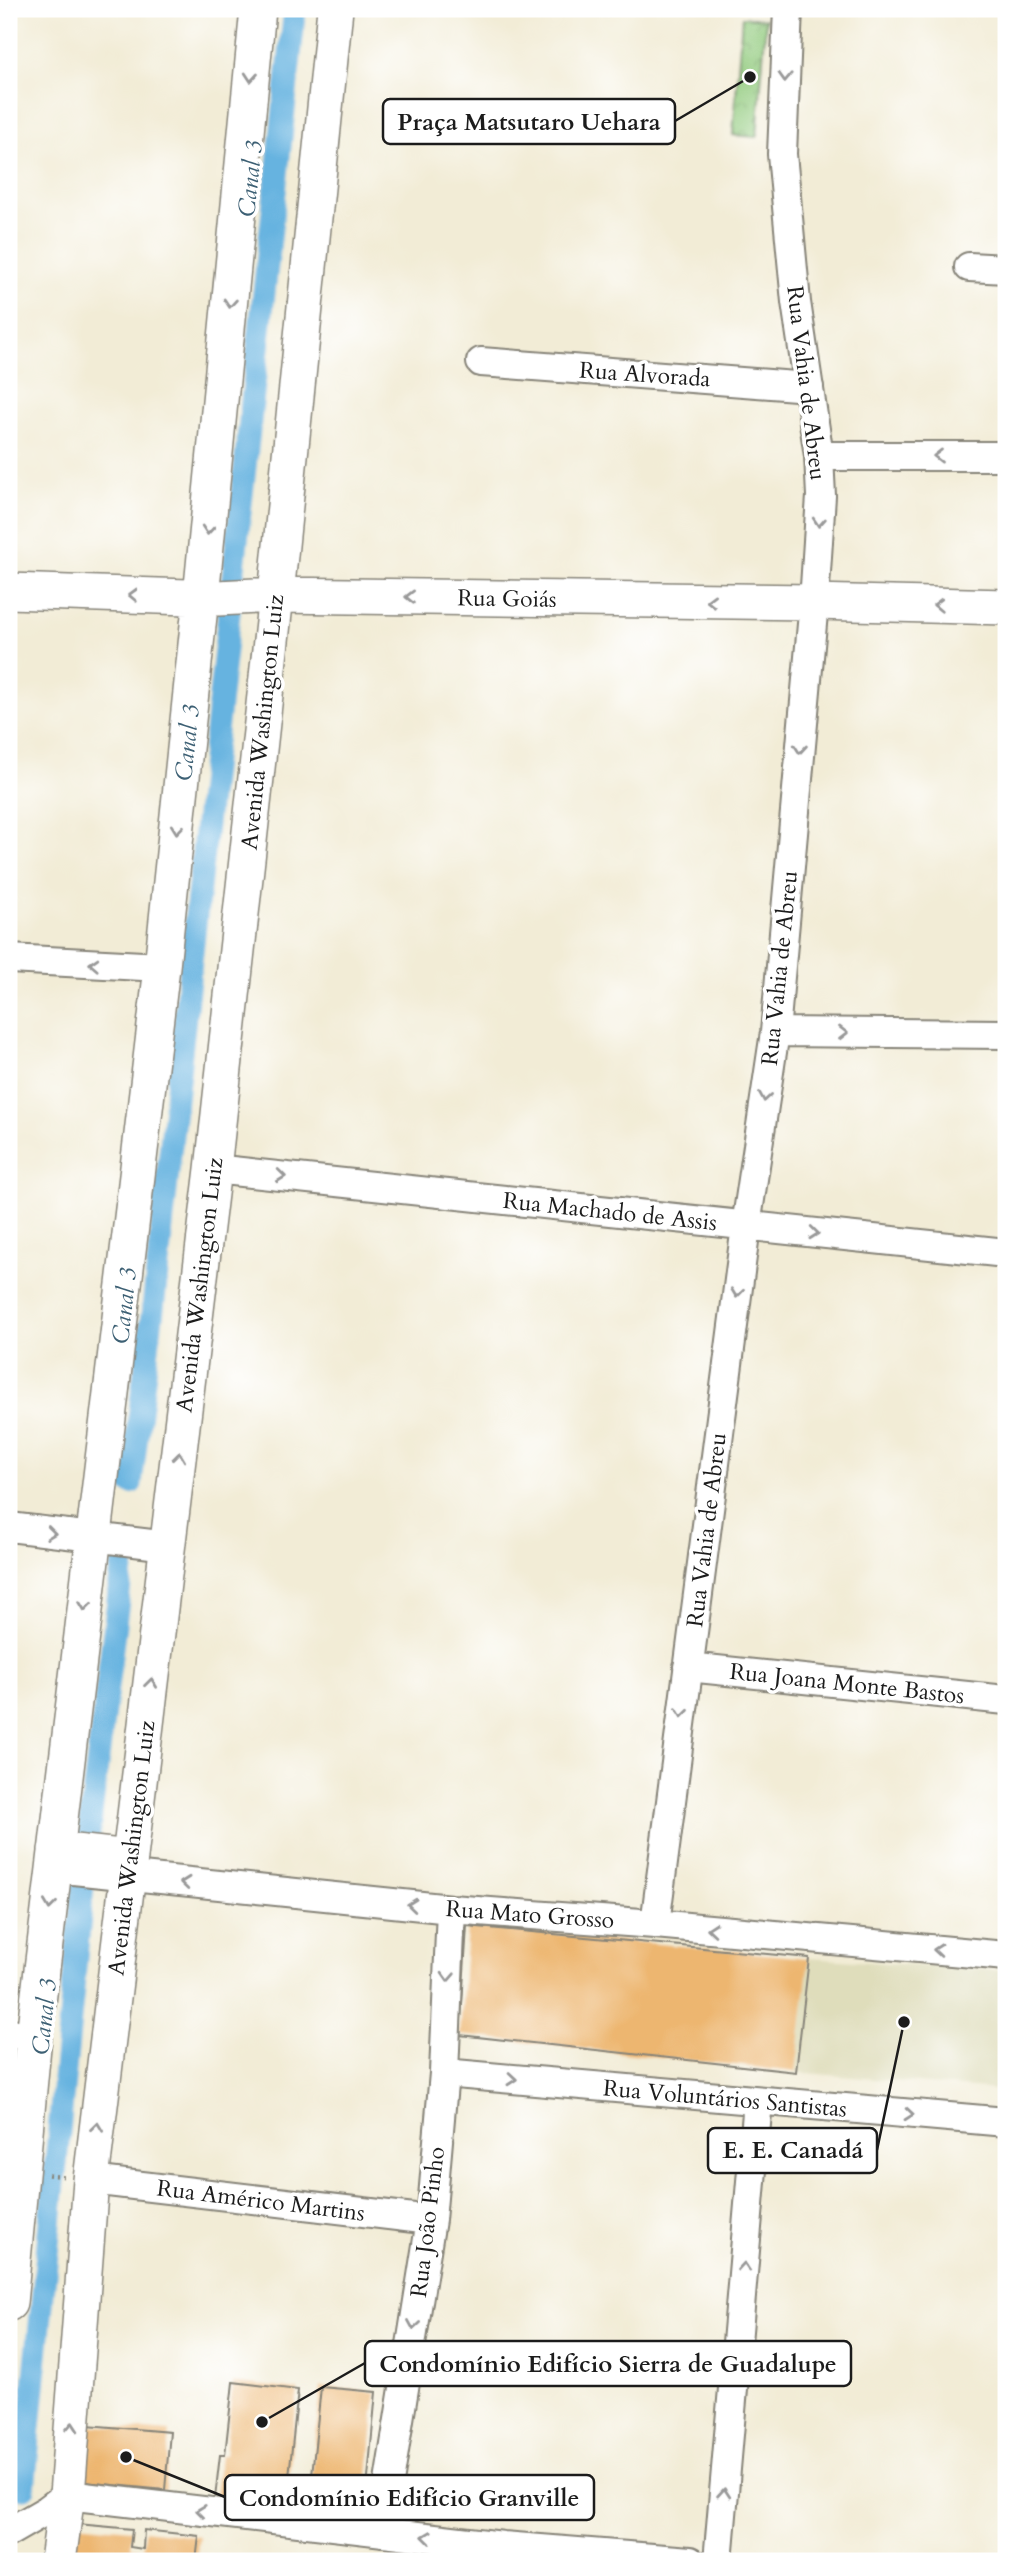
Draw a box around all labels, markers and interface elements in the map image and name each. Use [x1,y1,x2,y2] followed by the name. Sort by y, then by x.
[244,71,259,82] one-way arrow
[778,72,793,83] one-way arrow
[383,99,675,144] callout: Praça Matsutaro Uehara
[397,106,661,139] text: Praça Matsutaro Uehara
[230,139,271,219] water label: Canal 3
[779,284,834,482] street label: Rua Vahia de Abreu
[222,297,237,309] one-way arrow
[578,354,712,395] street label: Rua Alvorada
[932,448,943,464] one-way arrow
[812,517,827,528] one-way arrow
[201,524,216,535] one-way arrow
[457,582,557,615] street label: Rua Goiás
[127,587,138,602] one-way arrow
[404,589,415,604] one-way arrow
[234,593,291,851] street label: Avenida Washington Luiz
[705,593,716,608] one-way arrow
[932,598,943,613] one-way arrow
[167,703,208,783] water label: Canal 3
[793,743,808,755] one-way arrow
[169,823,184,835] one-way arrow
[754,869,805,1067] street label: Rua Vahia de Abreu
[88,956,99,971] one-way arrow
[838,1025,849,1041] one-way arrow
[758,1091,773,1103] one-way arrow
[168,1156,231,1414] street label: Avenida Washington Luiz
[276,1168,287,1183] one-way arrow
[501,1185,718,1238] street label: Rua Machado de Assis
[809,1225,820,1240] one-way arrow
[104,1266,145,1346] water label: Canal 3
[730,1288,745,1299] one-way arrow
[679,1431,734,1629] street label: Rua Vahia de Abreu
[171,1451,186,1463] one-way arrow
[45,1525,57,1540] one-way arrow
[78,1601,93,1612] one-way arrow
[728,1656,966,1711] street label: Rua Joana Monte Bastos
[144,1677,159,1688] one-way arrow
[675,1708,690,1719] one-way arrow
[100,1719,163,1977] street label: Avenida Washington Luiz
[180,1875,191,1890] one-way arrow
[445,1893,615,1936] street label: Rua Mato Grosso
[406,1898,417,1913] one-way arrow
[42,1899,57,1911] one-way arrow
[706,1922,717,1937] one-way arrow
[932,1943,943,1958] one-way arrow
[441,1972,456,1983] one-way arrow
[24,1977,65,2057] water label: Canal 3
[506,2071,517,2086] one-way arrow
[602,2072,848,2125] street label: Rua Voluntários Santistas
[904,2106,915,2121] one-way arrow
[90,2121,105,2133] one-way arrow
[708,2128,877,2173] callout: E. E. Canadá
[723,2134,864,2167] text: E. E. Canadá
[403,2145,452,2299] street label: Rua João Pinho
[155,2172,367,2229] street label: Rua Américo Martins
[736,2261,751,2272] one-way arrow
[407,2319,422,2331] one-way arrow
[365,2341,851,2386] callout: Condomínio Edifício Sierra de Guadalupe
[379,2348,837,2381] text: Condomínio Edifício Sierra de Guadalupe
[64,2421,79,2432] one-way arrow
[225,2475,594,2520] callout: Condomínio Edifício Granville
[239,2482,579,2515] text: Condomínio Edifício Granville
[716,2487,731,2498] one-way arrow
[195,2503,207,2518] one-way arrow
[421,2530,433,2545] one-way arrow

